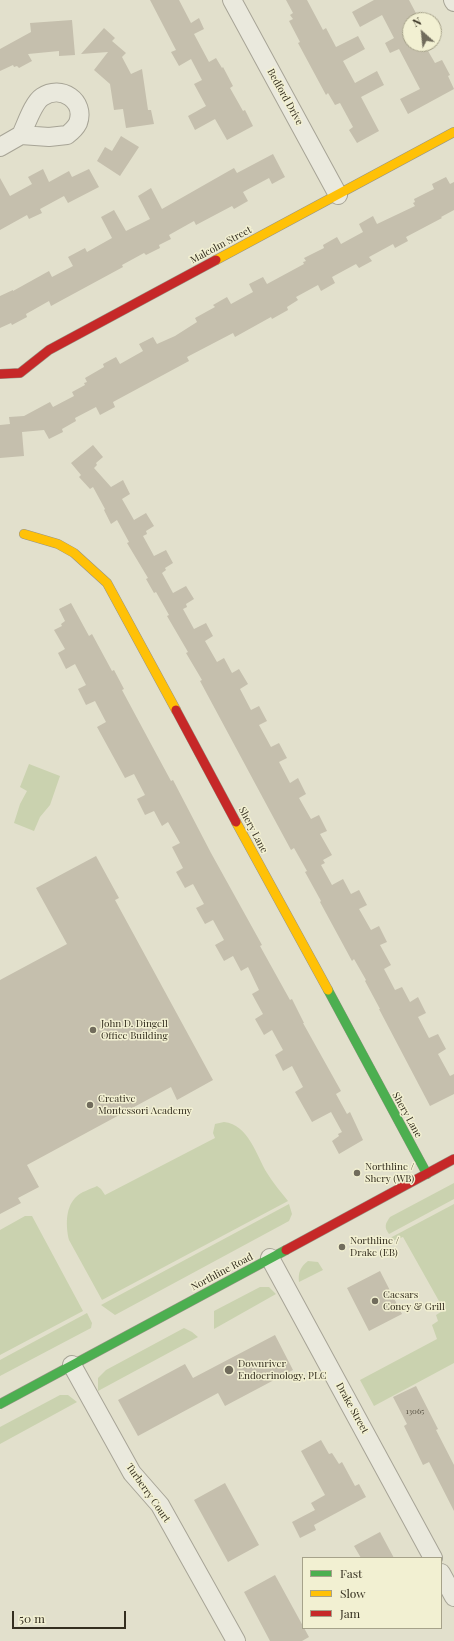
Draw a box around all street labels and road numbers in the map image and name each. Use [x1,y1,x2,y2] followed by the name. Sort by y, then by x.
[265,67,305,127] street label: Bedford Drive
[188,224,254,266] street label: Malcolm Street
[236,805,270,855] street label: Shery Lane
[390,1090,424,1140] street label: Shery Lane
[189,1251,255,1293] street label: Northline Road
[333,1380,371,1436] street label: Drake Street
[123,1461,173,1525] street label: Turberry Court

